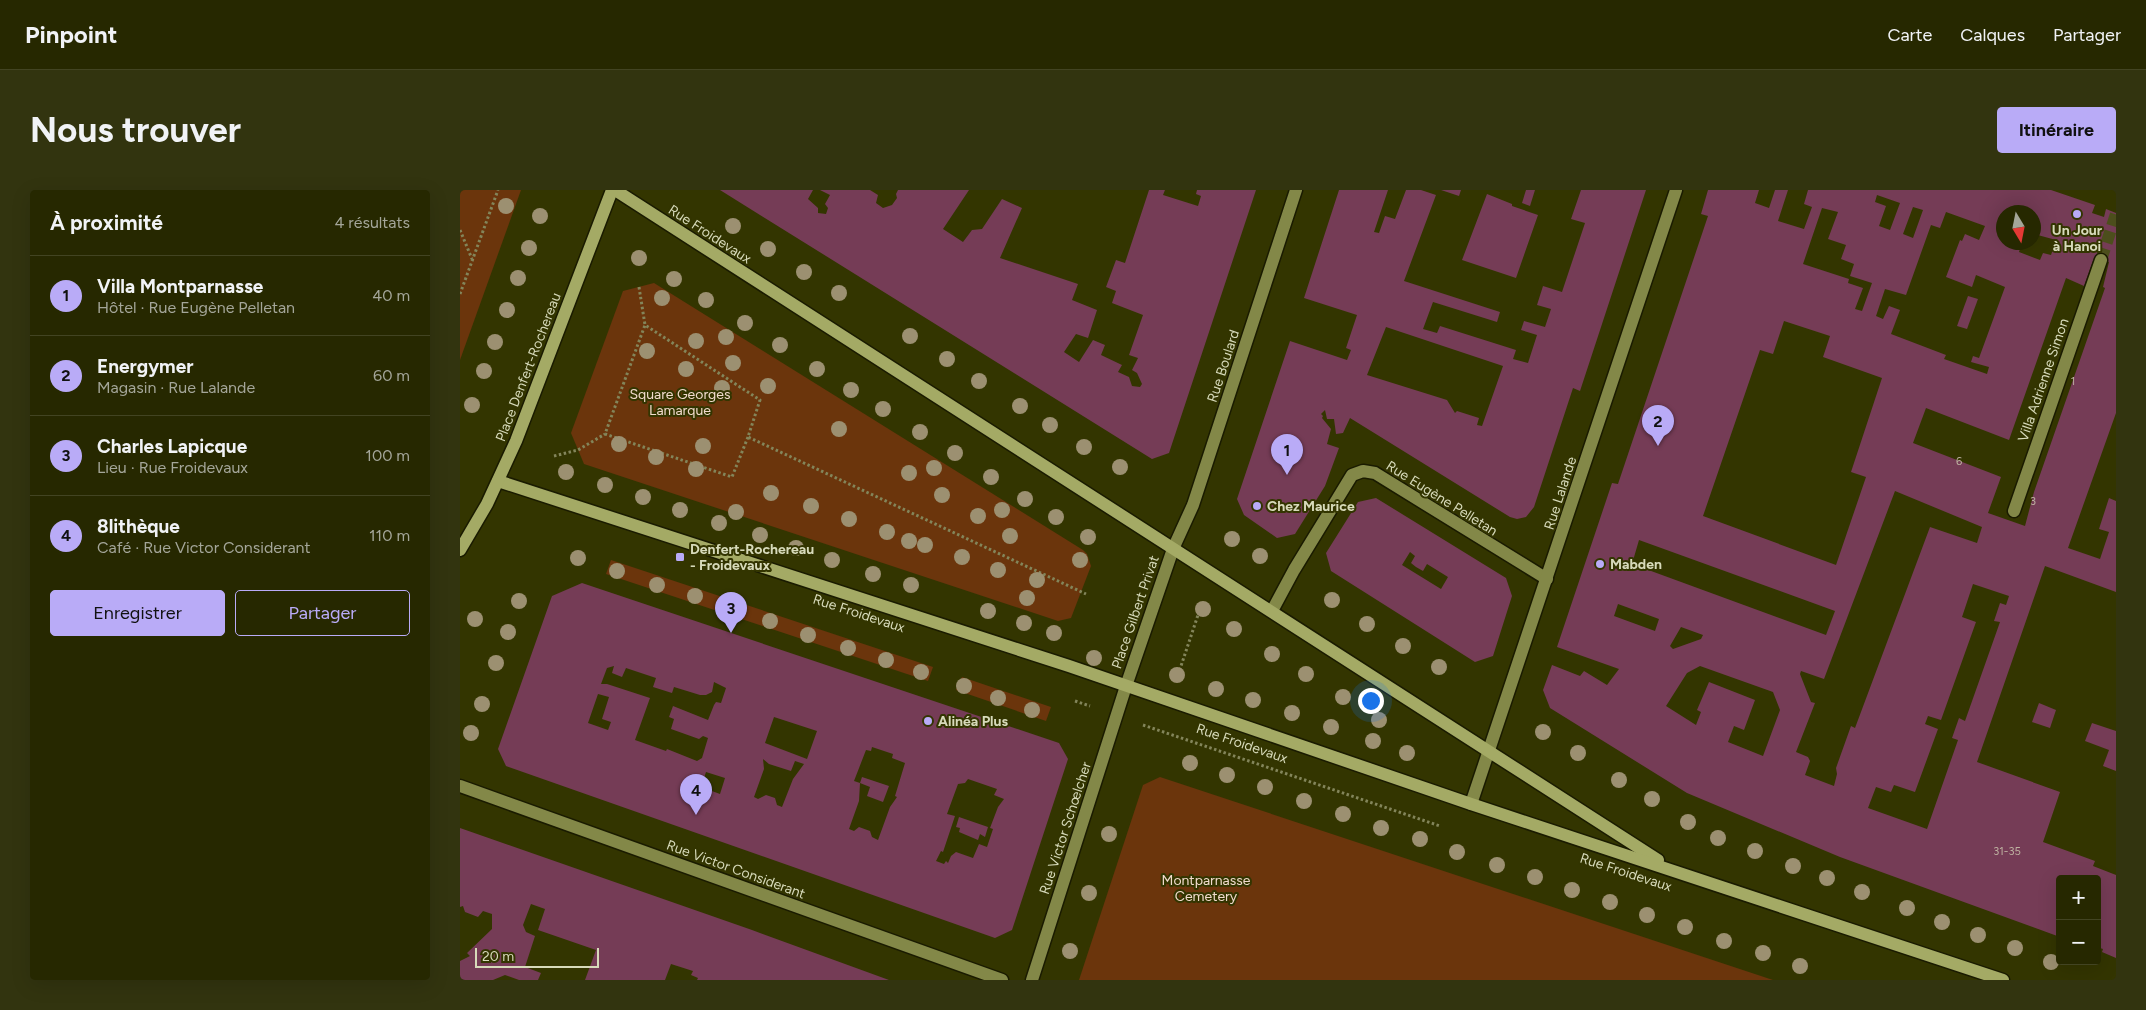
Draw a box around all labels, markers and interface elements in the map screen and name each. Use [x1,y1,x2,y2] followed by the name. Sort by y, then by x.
[25,20,117,49] text: Pinpoint
[1887,24,1932,46] text: Carte
[1960,24,2025,46] text: Calques
[2053,24,2121,46] text: Partager
[1997,107,2116,153] button: Itinéraire
[30,109,241,151] text: Nous trouver
[665,201,755,268] street label: Rue Froidevaux
[1996,205,2041,250] north arrow
[2071,208,2083,220] marker: Un Jour à Hanoi
[50,210,163,235] text: À proximité
[334,213,410,232] text: 4 résultats
[2052,222,2103,255] place label: Un Jour à Hanoi
[97,275,263,298] text: Villa Montparnasse
[63,286,69,305] text: 1
[372,286,410,305] text: 40 m
[492,290,565,444] street label: Place Denfert-Rochereau
[97,298,295,317] text: Hôtel · Rue Eugène Pelletan
[2014,316,2073,444] street label: Villa Adrienne Simon
[1204,328,1243,405] street label: Rue Boulard
[97,355,193,378] text: Energymer
[61,366,71,385] text: 2
[373,366,410,385] text: 60 m
[2071,375,2075,388] house number: 1
[97,378,255,397] text: Magasin · Rue Lalande
[630,386,731,419] park label: Square Georges Lamarque
[1642,405,1674,446] pin: 2
[1271,434,1303,475] pin: 1
[97,435,247,458] text: Charles Lapicque
[62,446,70,465] text: 3
[365,446,410,465] text: 100 m
[1541,454,1580,532] street label: Rue Lalande
[1956,455,1962,468] house number: 6
[1383,457,1501,540] street label: Rue Eugène Pelletan
[97,458,248,477] text: Lieu · Rue Froidevaux
[2030,495,2036,508] house number: 3
[1267,498,1355,515] place label: Chez Maurice
[1251,500,1263,512] marker: Chez Maurice
[97,515,180,538] text: 8lithèque
[61,526,71,545] text: 4
[369,526,410,545] text: 110 m
[97,538,311,557] text: Café · Rue Victor Considerant
[690,541,814,574] place label: Denfert-Rochereau - Froidevaux
[674,551,686,563] marker: Denfert-Rochereau - Froidevaux
[1108,553,1163,671] street label: Place Gilbert Privat
[1610,556,1662,573] place label: Mabden
[1594,558,1606,570] marker: Mabden
[50,590,225,636] button: Enregistrer
[235,590,410,636] button: Partager
[811,591,907,636] street label: Rue Froidevaux
[715,592,747,633] pin: 3
[1358,688,1384,714] your location
[938,713,1008,730] place label: Alinéa Plus
[922,715,934,727] marker: Alinéa Plus
[1194,720,1290,767] street label: Rue Froidevaux
[1036,759,1095,897] street label: Rue Victor Schœlcher
[680,774,712,815] pin: 4
[664,836,808,902] street label: Rue Victor Considerant
[1993,845,2021,858] house number: 31-35
[1578,850,1674,895] street label: Rue Froidevaux
[1162,872,1251,905] park label: Montparnasse Cemetery
[2056,875,2101,965] map controls
[2056,875,2101,920] button: +
[2056,920,2101,965] button: −
[475,945,599,968] scale bar
[482,948,514,965] text: 20 m

